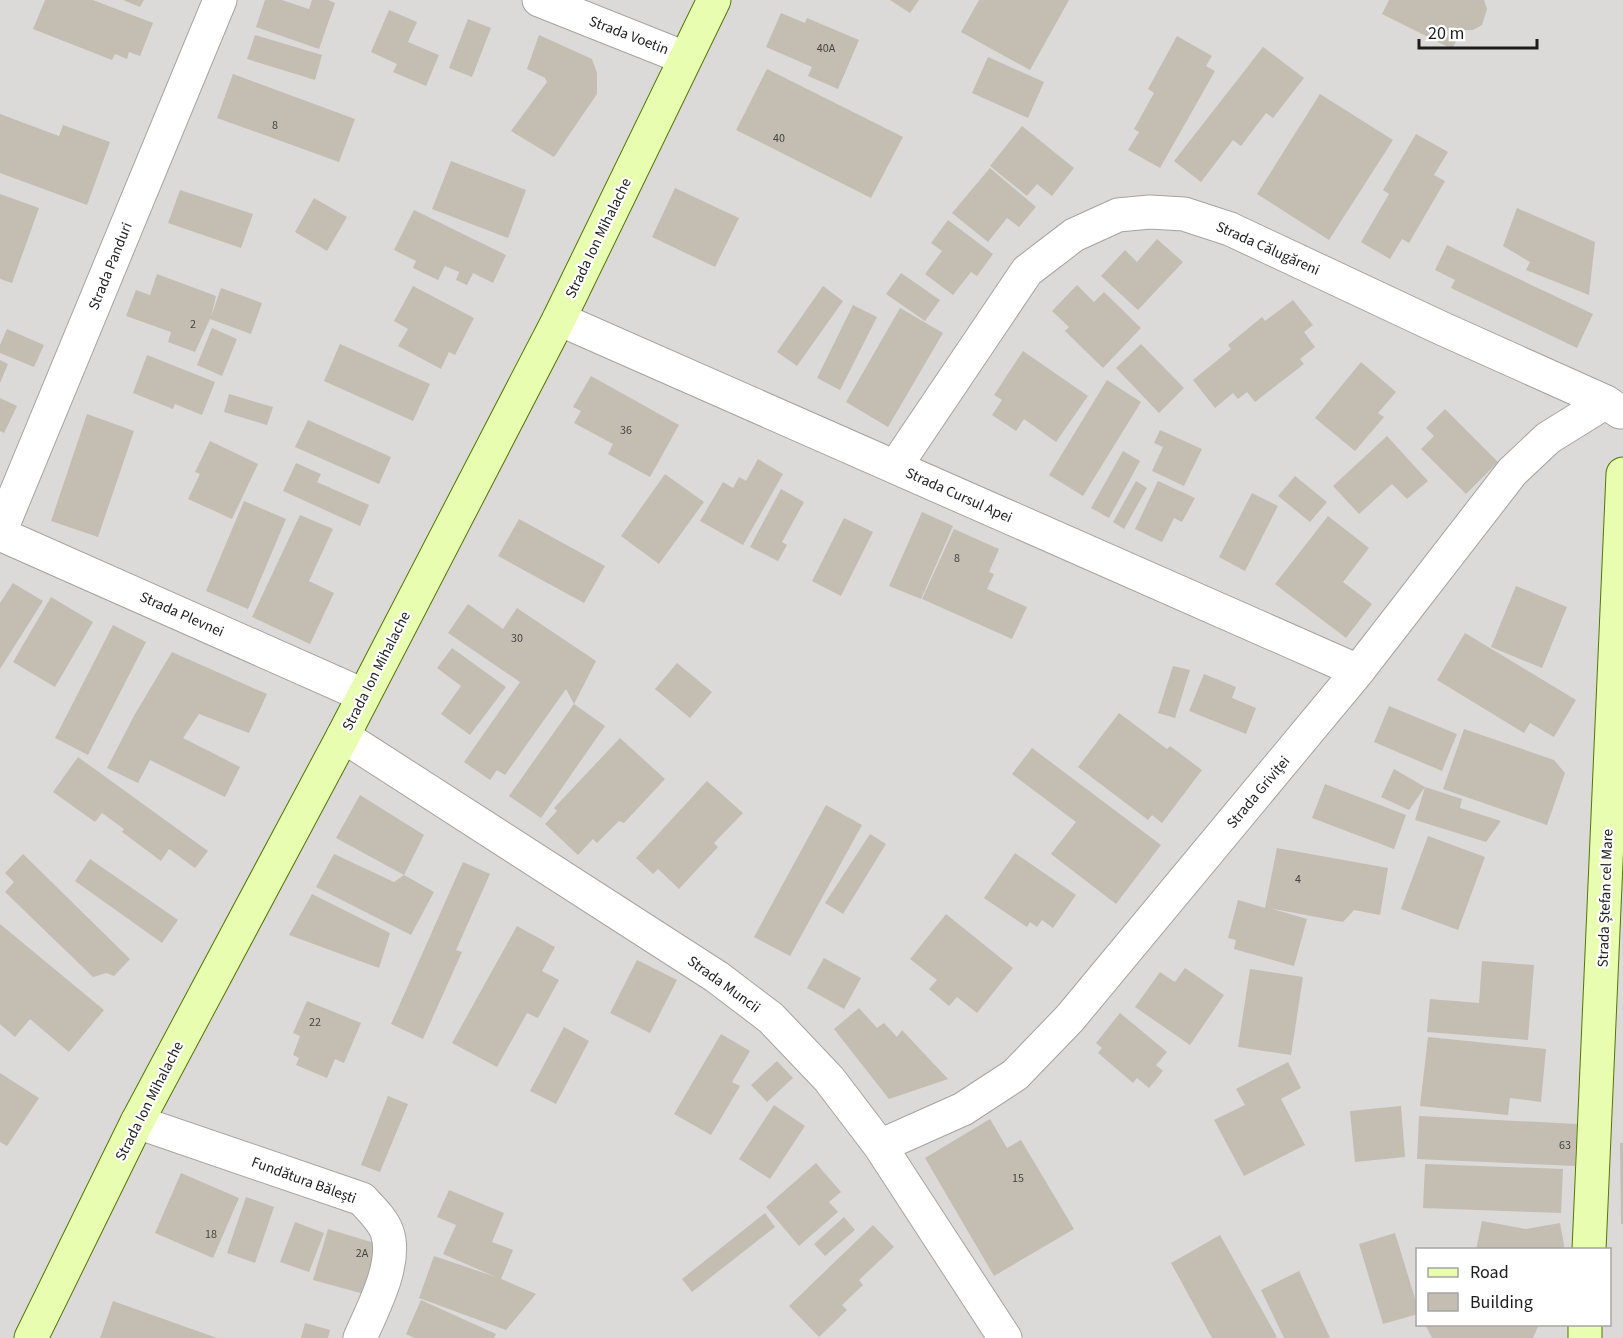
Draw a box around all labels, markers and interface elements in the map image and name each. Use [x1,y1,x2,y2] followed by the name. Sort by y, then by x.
[586,11,672,60] street label: Strada Voetin
[1419,12,1538,50] scale bar
[1428,21,1464,46] text: 20 m
[817,40,836,57] house number: 40A
[272,117,278,134] house number: 8
[773,130,785,147] house number: 40
[560,175,637,302] street label: Strada Ion Mihalache
[1213,216,1323,281] street label: Strada Călugăreni
[83,219,138,313] street label: Strada Panduri
[190,316,196,333] house number: 2
[620,422,632,439] house number: 36
[902,463,1015,528] street label: Strada Cursul Apei
[954,550,960,567] house number: 8
[136,587,227,642] street label: Strada Plevnei
[337,608,416,735] street label: Strada Ion Mihalache
[511,630,523,647] house number: 30
[1222,752,1295,833] street label: Strada Griviței
[1593,828,1618,968] street label: Strada Ștefan cel Mare
[1295,871,1301,888] house number: 4
[683,951,764,1018] street label: Strada Muncii
[309,1014,321,1031] house number: 22
[110,1038,189,1165] street label: Strada Ion Mihalache
[1559,1137,1571,1154] house number: 63
[248,1152,359,1209] street label: Fundătura Bălești
[1012,1170,1024,1187] house number: 15
[205,1226,217,1243] house number: 18
[356,1245,369,1262] house number: 2A
[1416,1248,1611,1326] legend
[1470,1260,1509,1285] text: Road
[1470,1290,1533,1315] text: Building

